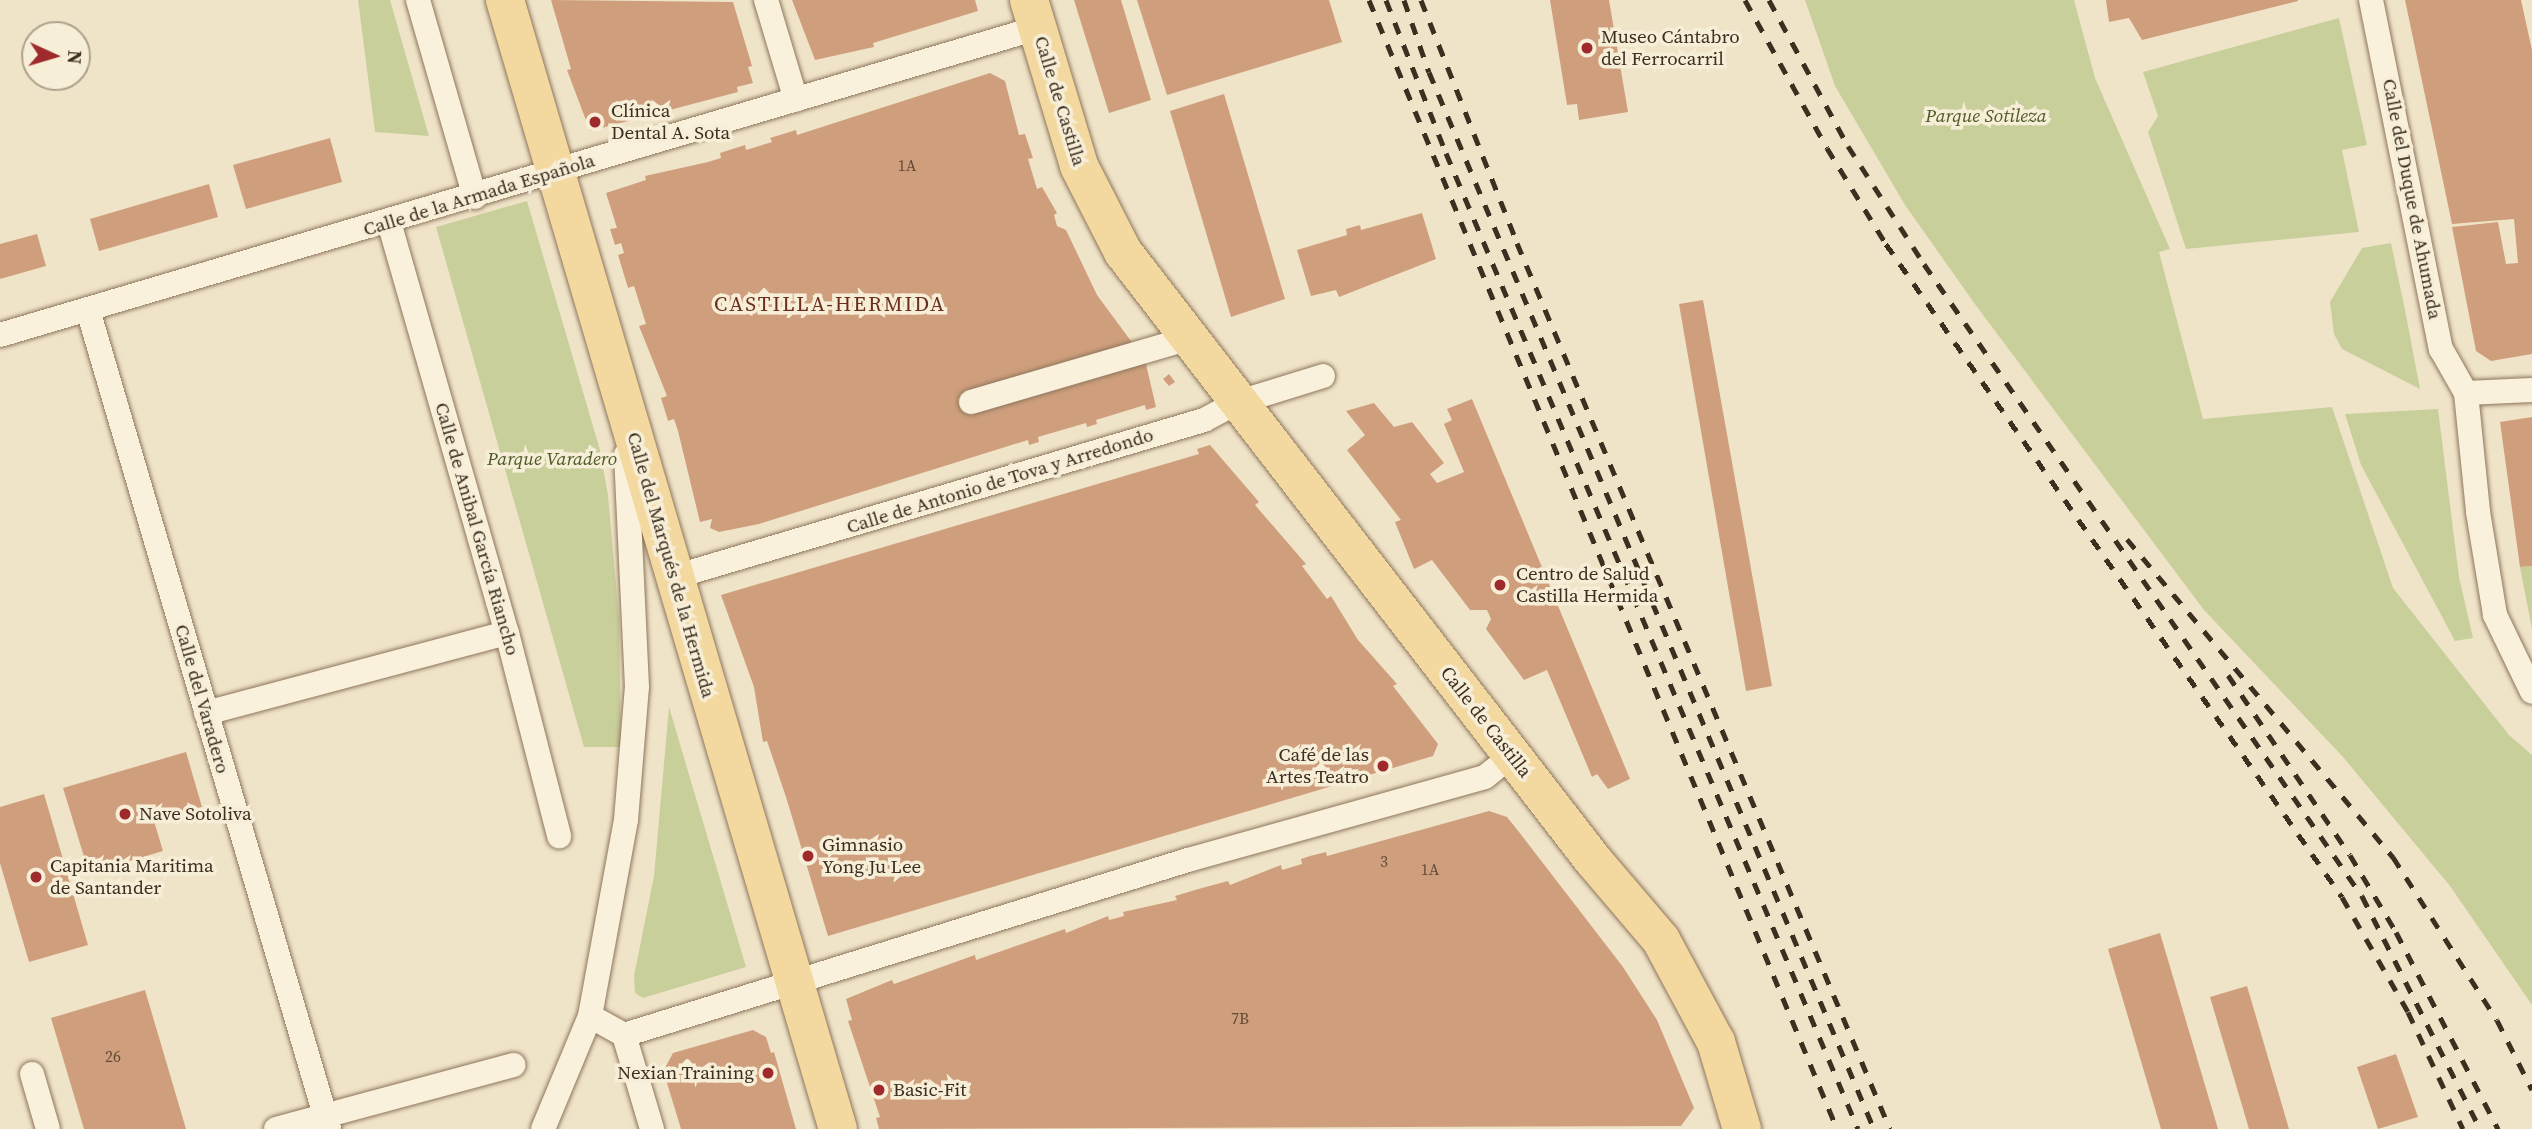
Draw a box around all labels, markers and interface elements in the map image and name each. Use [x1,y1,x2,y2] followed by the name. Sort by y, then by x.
[21,21,91,91] north arrow
[1601,26,1740,70] place label: Museo Cántabro del Ferrocarril
[1029,33,1091,169] street label: Calle de Castilla
[1579,40,1595,56] marker: Museo Cántabro del Ferrocarril
[62,50,88,65] text: N
[2377,77,2447,321] street label: Calle del Duque de Ahumada
[611,100,730,144] place label: Clínica Dental A. Sota
[1925,105,2047,127] park label: Parque Sotileza
[585,112,605,132] marker: Clínica Dental A. Sota
[361,149,597,241] street label: Calle de la Armada Española
[898,155,916,175] house number: 1A
[716,291,944,317] district label: CASTILLA-HERMIDA
[430,400,524,658] street label: Calle de Anibal García Riancho
[844,423,1156,539] street label: Calle de Antonio de Tova y Arredondo
[622,430,720,700] street label: Calle del Marqués de la Hermida
[487,448,617,470] park label: Parque Varadero
[1516,563,1658,607] place label: Centro de Salud Castilla Hermida
[1490,575,1510,595] marker: Centro de Salud Castilla Hermida
[170,622,234,776] street label: Calle del Varadero
[1436,662,1536,782] street label: Calle de Castilla
[1266,744,1369,788] place label: Café de las Artes Teatro
[1375,758,1391,774] marker: Café de las Artes Teatro
[139,803,252,825] place label: Nave Sotoliva
[117,806,133,822] marker: Nave Sotoliva
[822,834,921,878] place label: Gimnasio Yong Ju Lee
[800,848,816,864] marker: Gimnasio Yong Ju Lee
[1380,851,1388,871] house number: 3
[50,855,214,899] place label: Capitania Maritima de Santander
[1421,859,1439,879] house number: 1A
[28,869,44,885] marker: Capitania Maritima de Santander
[1231,1008,1249,1028] house number: 7B
[105,1046,121,1066] house number: 26
[617,1062,754,1084] place label: Nexian Training
[760,1065,776,1081] marker: Nexian Training
[893,1079,966,1101] place label: Basic-Fit
[871,1082,887,1098] marker: Basic-Fit

